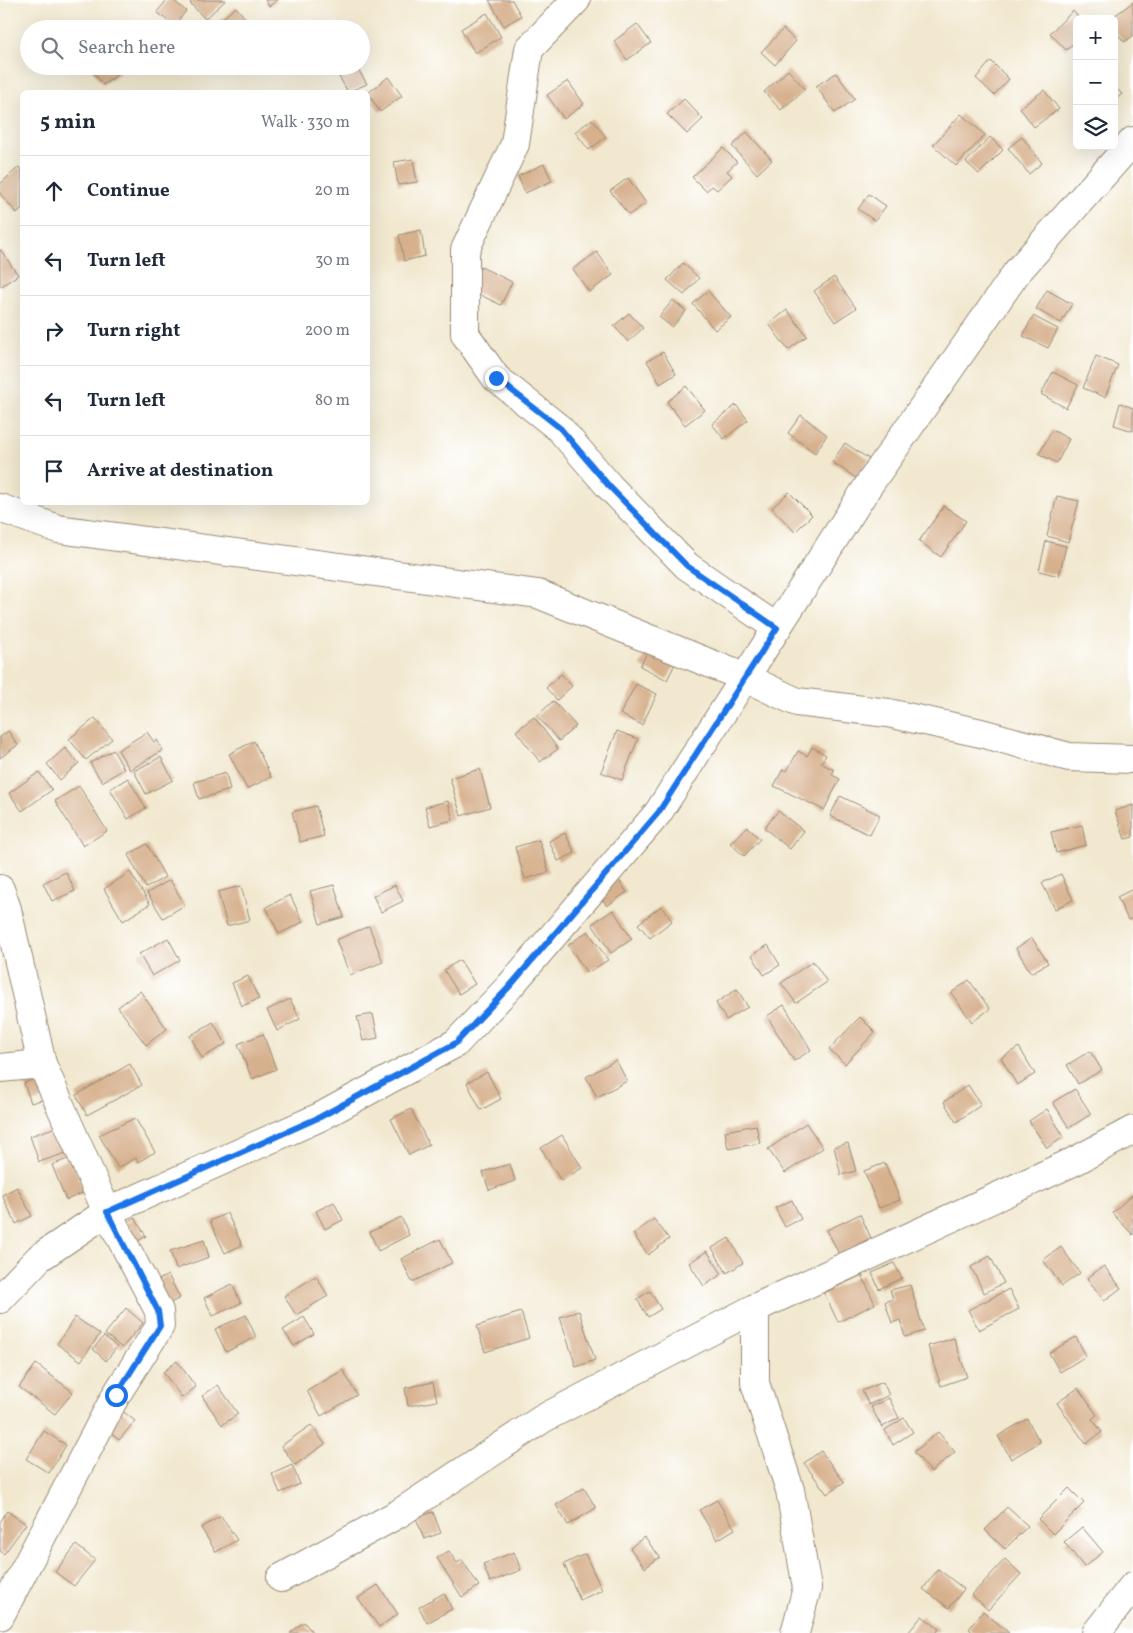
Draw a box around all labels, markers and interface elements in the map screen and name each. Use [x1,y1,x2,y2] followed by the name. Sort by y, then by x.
[1073,15,1118,150] map controls
[1073,15,1118,60] button: +
[20,20,370,75] search box
[38,34,66,62] icon: search
[78,35,175,61] text: Search here
[1073,60,1118,105] button: −
[1073,105,1118,150] button: layers
[40,108,96,137] text: 5 min
[261,112,350,134] text: Walk · 330 m
[40,177,68,205] icon: ahead
[87,178,170,204] text: Continue
[315,180,350,202] text: 20 m
[40,247,68,275] icon: left
[87,248,166,274] text: Turn left
[315,250,350,272] text: 30 m
[40,317,68,345] icon: right
[87,318,180,344] text: Turn right
[305,320,350,342] text: 200 m
[485,367,508,390] route end
[40,387,68,415] icon: left
[87,388,166,414] text: Turn left
[315,390,350,412] text: 80 m
[40,457,68,485] icon: arrive
[87,458,273,484] text: Arrive at destination
[105,1384,128,1407] route start

